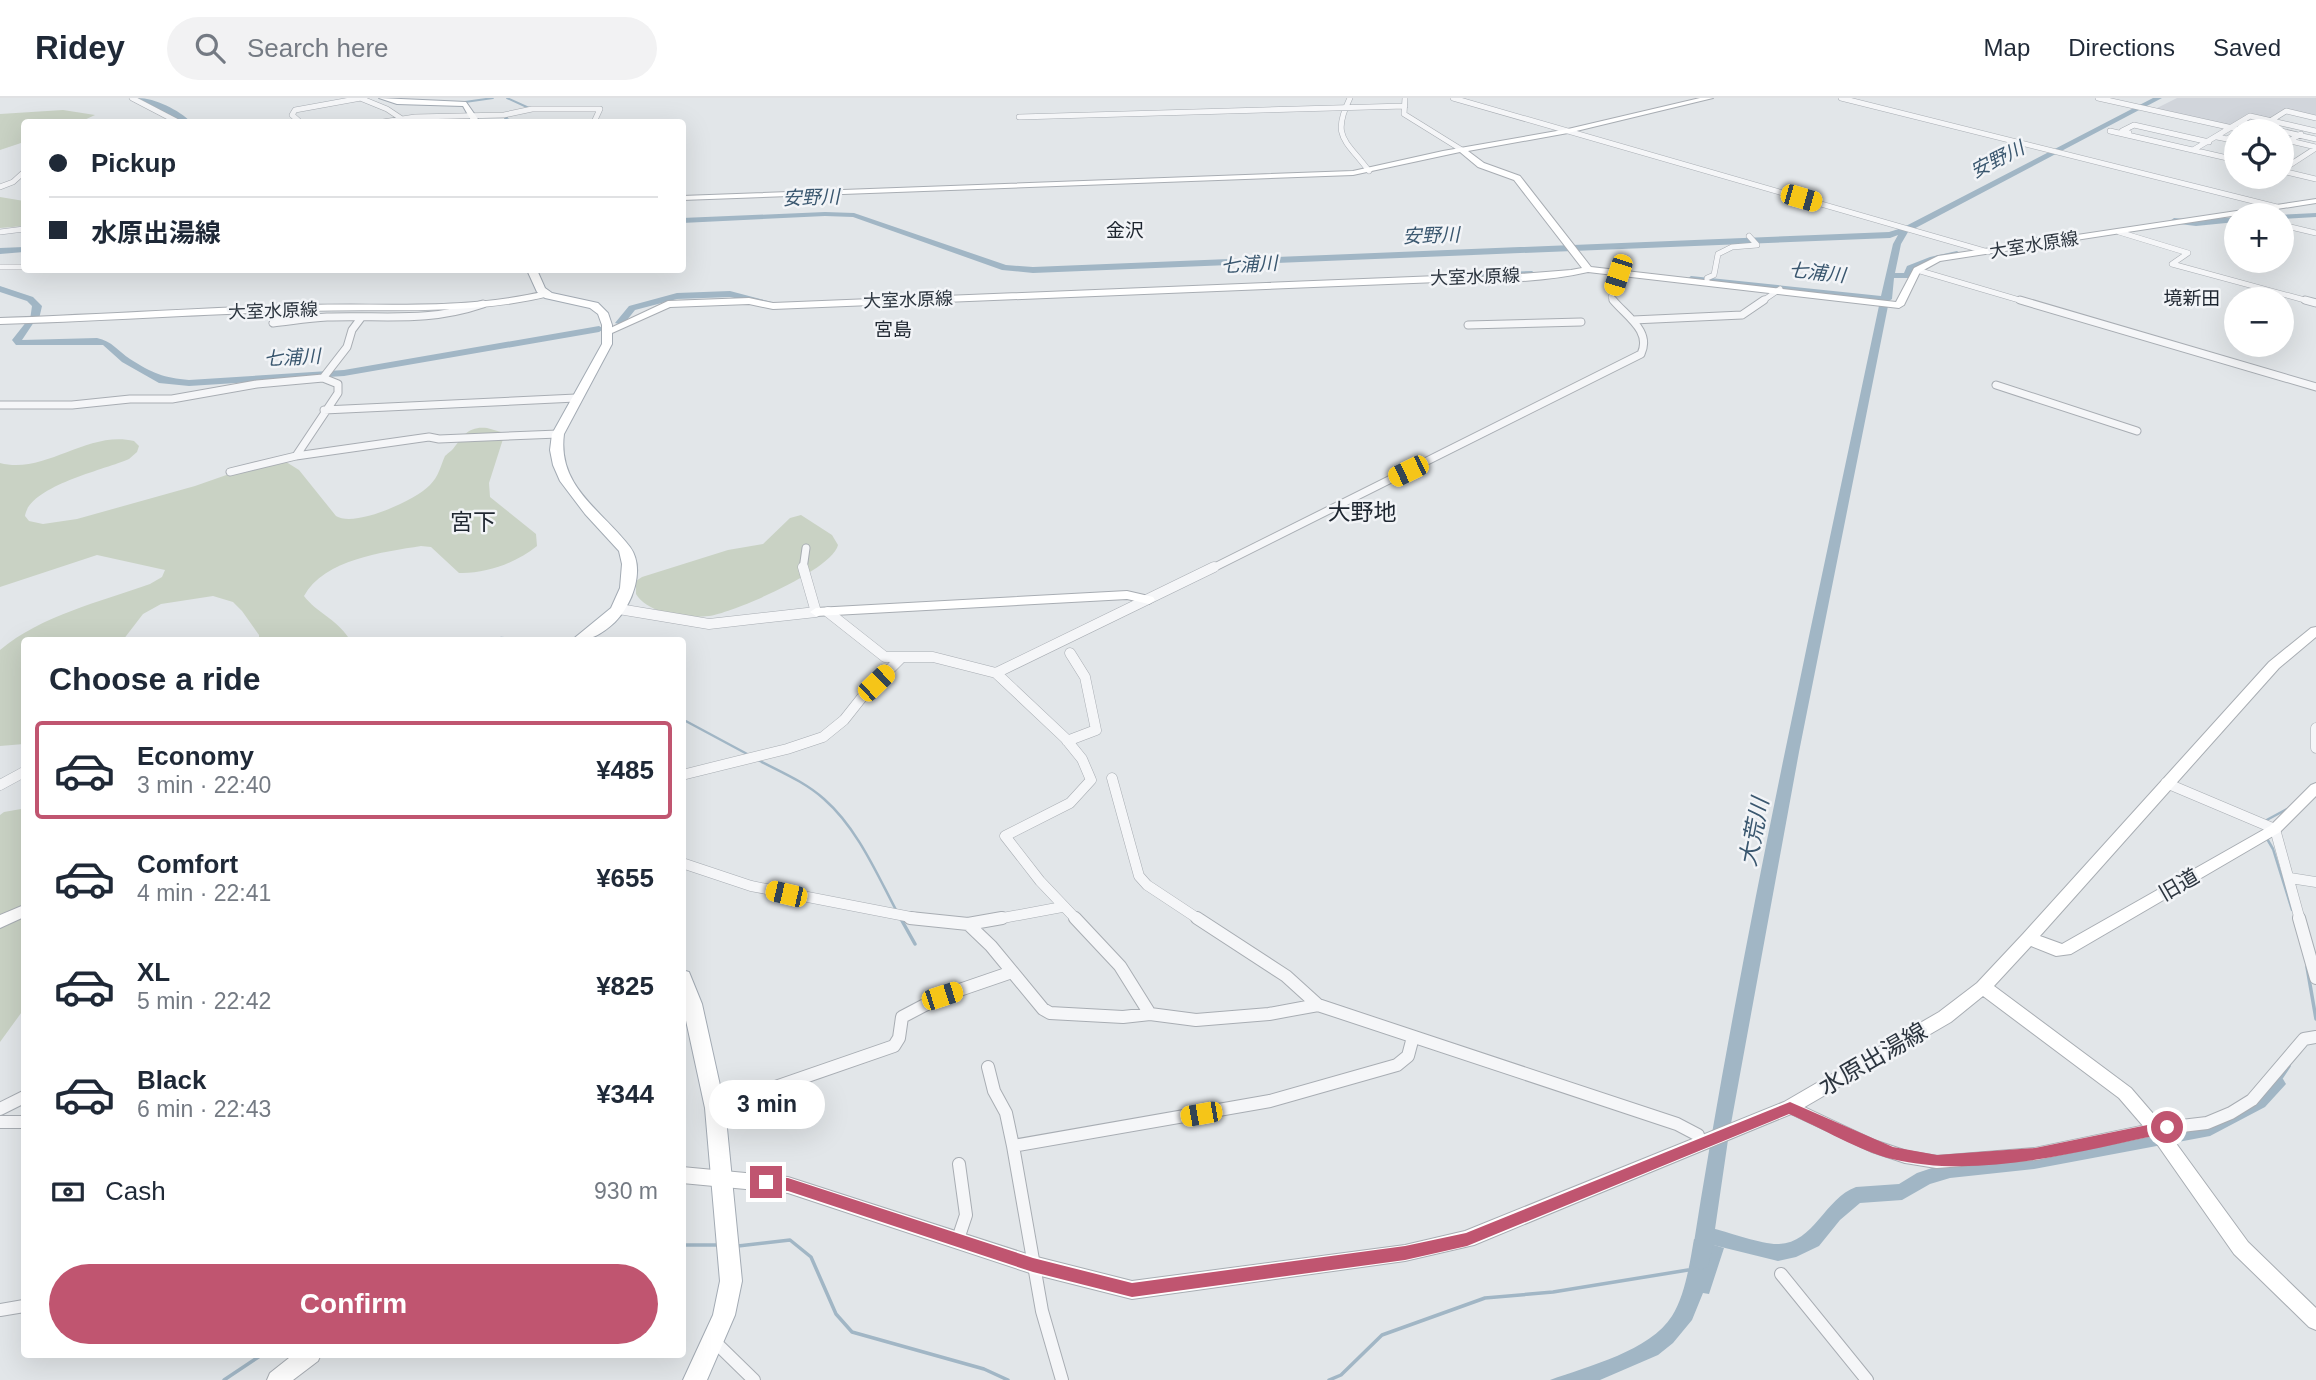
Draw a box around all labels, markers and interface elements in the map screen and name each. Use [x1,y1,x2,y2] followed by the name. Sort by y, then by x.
[167,17,657,80] search box
[35,29,125,66] text: Ridey
[191,29,229,67] icon: search
[247,33,389,63] text: Search here
[1984,34,2030,61] text: Map
[2068,34,2175,61] text: Directions
[2213,34,2281,61] text: Saved
[2224,119,2294,357] map controls
[2224,119,2294,189] button: locate
[1967,136,2029,182] water label: 安野川
[91,148,176,178] text: Pickup
[1778,182,1825,214] car
[782,186,842,209] water label: 安野川
[2224,203,2294,273] button: +
[91,218,221,248] text: 水原出湯線
[1106,220,1144,241] district label: 金沢
[1402,224,1462,247] water label: 安野川
[1988,228,2080,262] street label: 大室水原線
[1220,252,1280,276] water label: 七浦川
[1602,252,1635,298] car
[1787,259,1848,286] water label: 七浦川
[1430,265,1520,289] street label: 大室水原線
[2224,287,2294,357] button: −
[863,288,953,312] street label: 大室水原線
[2163,288,2221,309] district label: 境新田
[228,299,318,323] street label: 大室水原線
[874,319,912,340] district label: 宮島
[263,345,323,369] water label: 七浦川
[1385,452,1432,490] car
[1328,499,1397,525] district label: 大野地
[450,509,496,535] district label: 宮下
[49,661,261,697] text: Choose a ride
[854,661,899,705] car
[53,739,116,802] icon: car
[137,741,254,771] text: Economy
[596,755,654,785] text: ¥485
[137,772,271,798] text: 3 min · 22:40
[1735,793,1774,868] water label: 大荒川
[53,847,116,910] icon: car
[137,849,238,879] text: Comfort
[596,863,654,893] text: ¥655
[2155,864,2203,905] street label: 旧道
[764,879,809,909] car
[137,880,271,906] text: 4 min · 22:41
[53,955,116,1018] icon: car
[137,957,170,987] text: XL
[596,971,654,1001] text: ¥825
[919,980,966,1012] car
[137,988,271,1014] text: 5 min · 22:42
[1814,1017,1931,1100] street label: 水原出湯線
[53,1063,116,1126] icon: car
[137,1065,206,1095] text: Black
[596,1079,654,1109] text: ¥344
[708,1080,824,1130] callout: 3 min
[737,1091,797,1117] text: 3 min
[137,1096,271,1122] text: 6 min · 22:43
[1179,1100,1224,1128] car
[2151,1111,2183,1143] route start
[750,1166,782,1198] route end
[49,1173,87,1211] icon: cash
[105,1176,166,1206] text: Cash
[594,1178,658,1204] text: 930 m
[49,1264,658,1344] button: Confirm

